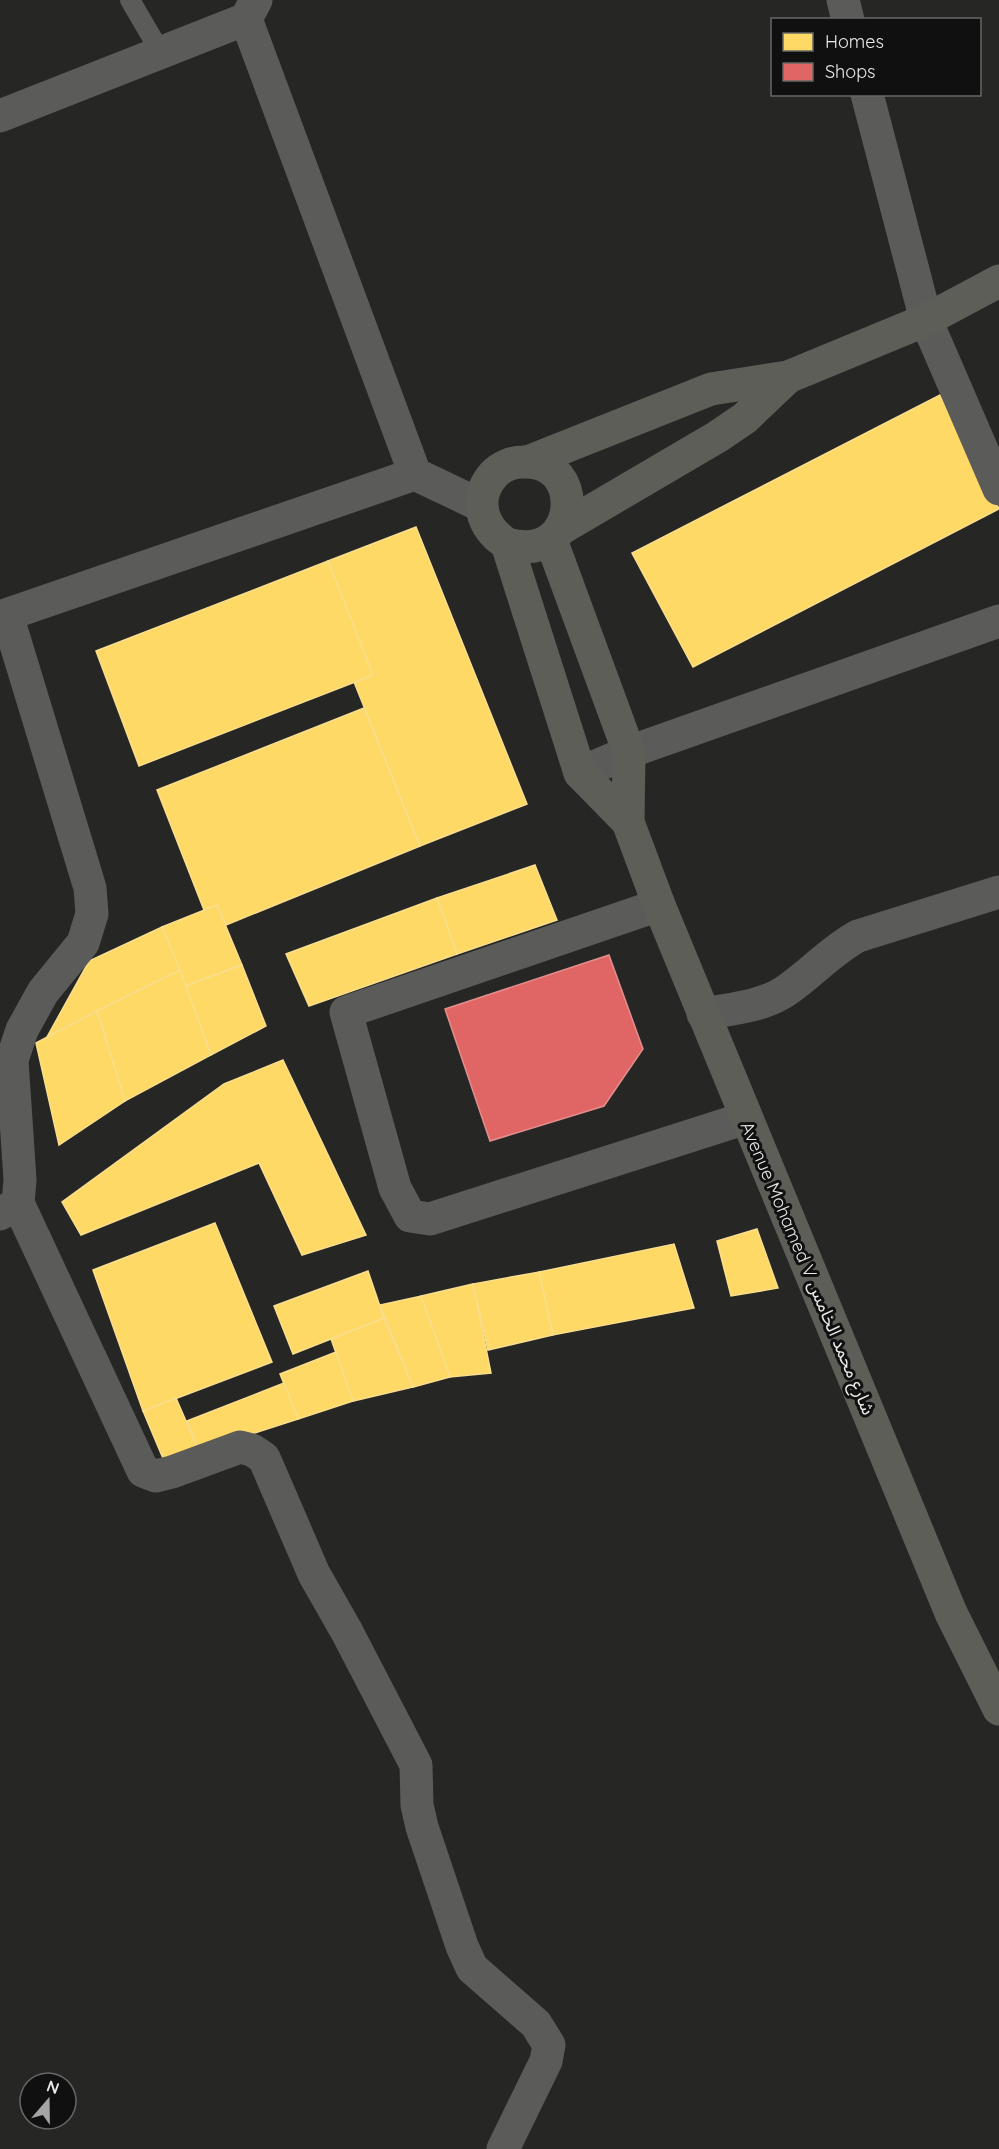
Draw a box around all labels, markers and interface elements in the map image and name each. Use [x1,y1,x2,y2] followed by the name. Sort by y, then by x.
[771,18,981,96] legend
[825,30,884,53] text: Homes
[825,60,876,83] text: Shops
[733,1118,880,1419] street label: Avenue Mohamed V شارع محمد الخامس
[18,2071,78,2131] north arrow
[44,2075,62,2098] text: N

